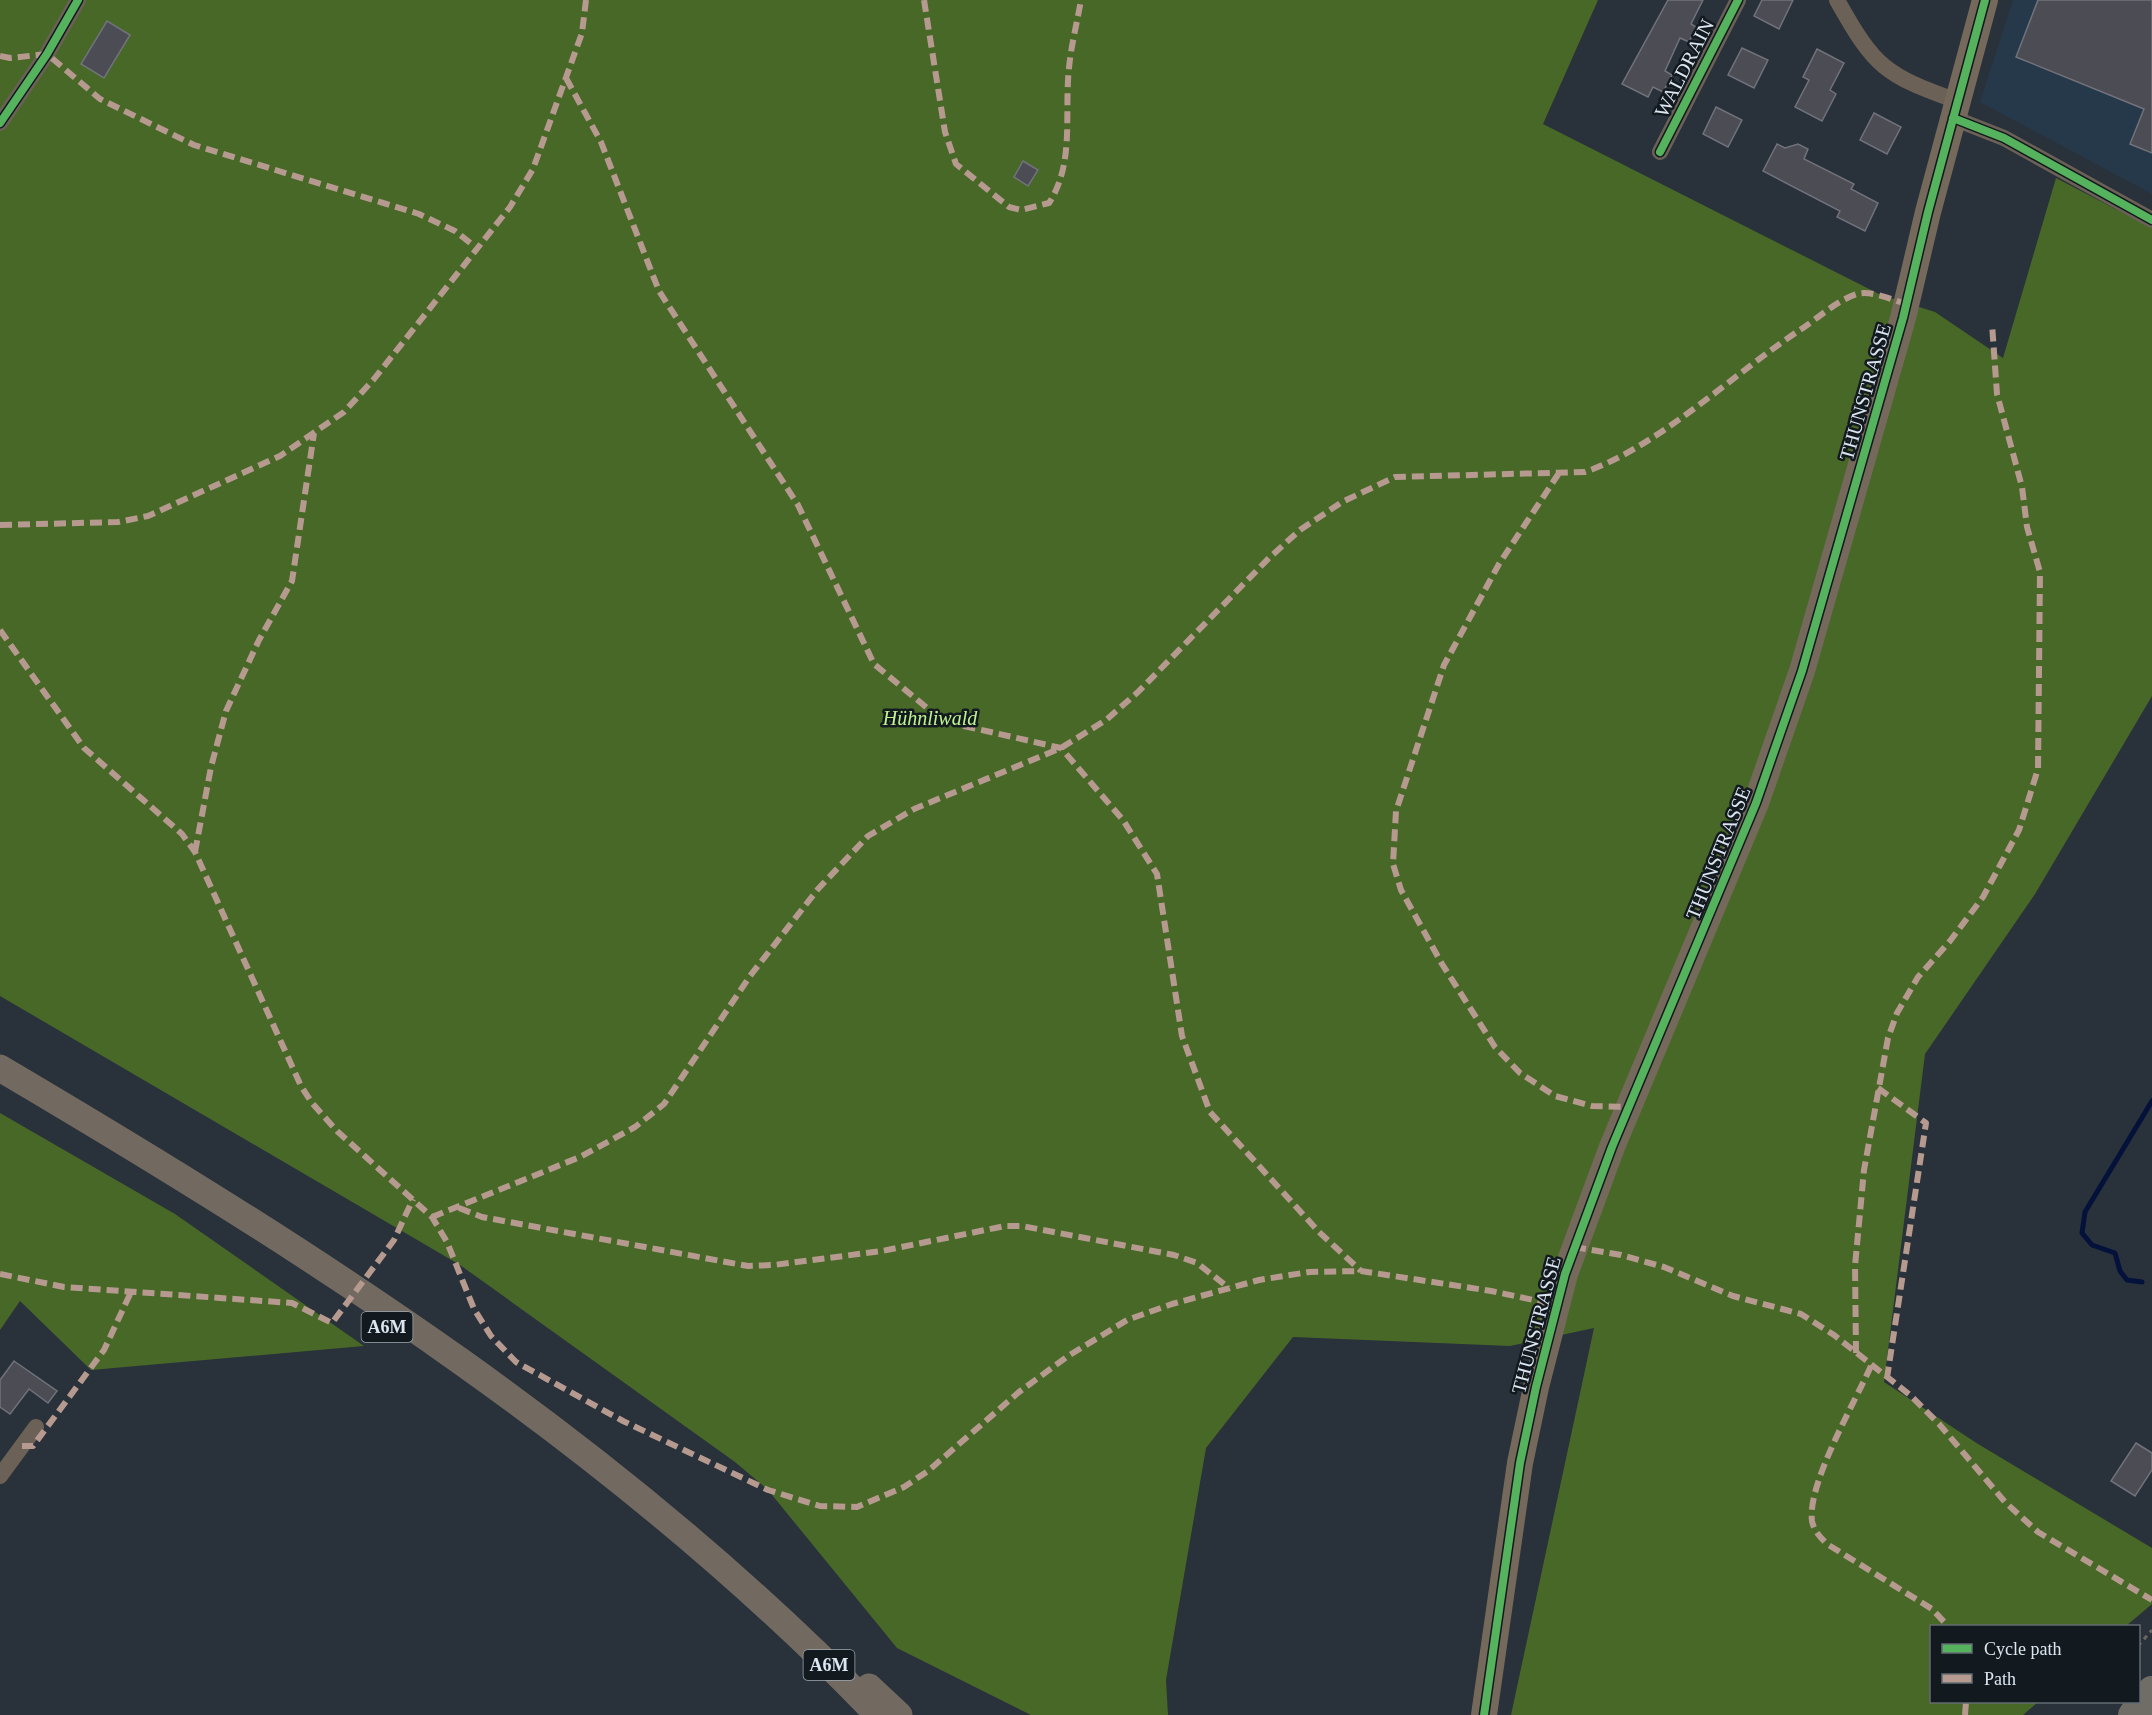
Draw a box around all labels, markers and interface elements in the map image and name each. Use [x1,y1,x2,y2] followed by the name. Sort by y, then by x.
[1650,15,1718,121] street label: WALDRAIN
[1835,321,1895,463] street label: THUNSTRASSE
[882,707,978,729] park label: Hühnliwald
[1681,783,1755,923] street label: THUNSTRASSE
[1507,1254,1565,1396] street label: THUNSTRASSE
[362,1312,412,1342] road number: A6M
[1930,1625,2140,1703] legend
[1984,1639,2061,1659] text: Cycle path
[804,1650,854,1680] road number: A6M
[1984,1669,2016,1689] text: Path

